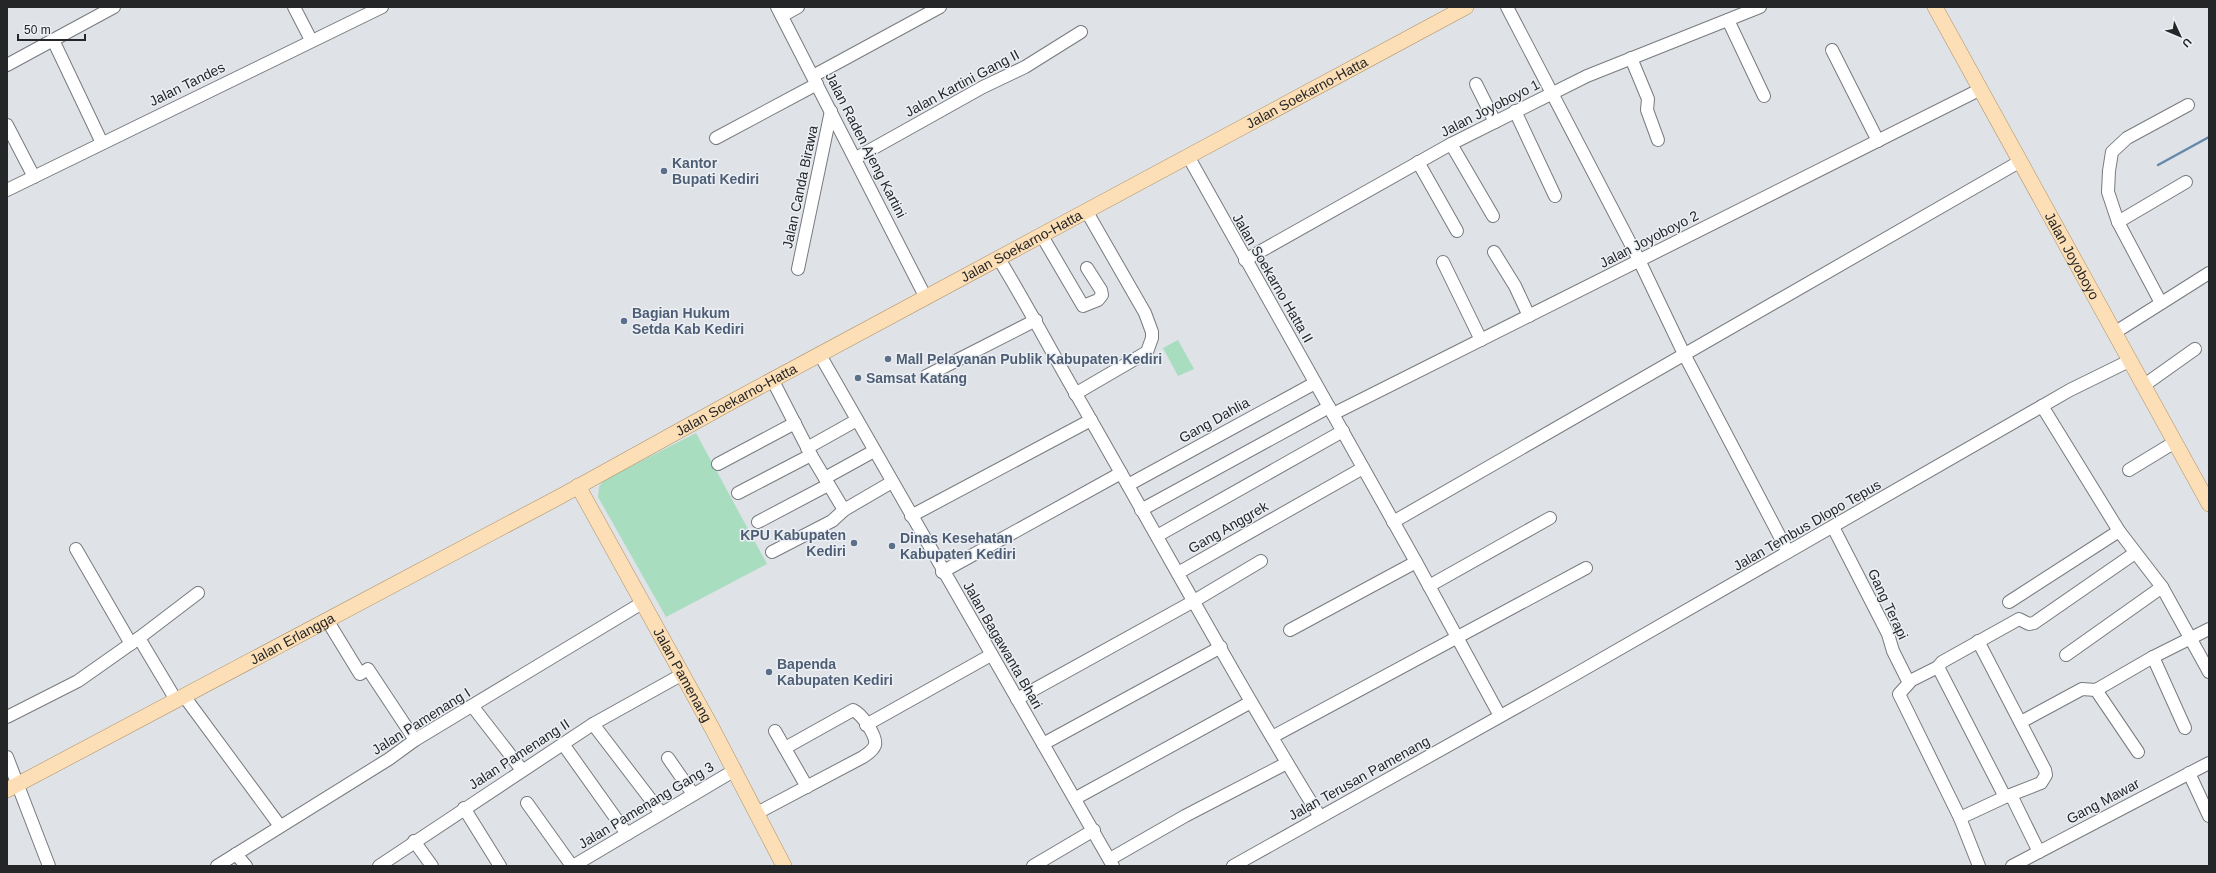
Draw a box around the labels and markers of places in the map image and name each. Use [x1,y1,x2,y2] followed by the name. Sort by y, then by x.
[672,155,759,187] place label: Kantor Bupati Kediri
[659,166,669,176] marker: Kantor Bupati Kediri
[632,305,744,337] place label: Bagian Hukum Setda Kab Kediri
[619,316,629,326] marker: Bagian Hukum Setda Kab Kediri
[896,351,1162,367] place label: Mall Pelayanan Publik Kabupaten Kediri
[883,354,893,364] marker: Mall Pelayanan Publik Kabupaten Kediri
[866,370,967,386] place label: Samsat Katang
[853,373,863,383] marker: Samsat Katang
[740,527,846,559] place label: KPU Kabupaten Kediri
[900,530,1016,562] place label: Dinas Kesehatan Kabupaten Kediri
[849,538,859,548] marker: KPU Kabupaten Kediri
[887,541,897,551] marker: Dinas Kesehatan Kabupaten Kediri
[777,656,893,688] place label: Bapenda Kabupaten Kediri
[764,667,774,677] marker: Bapenda Kabupaten Kediri

